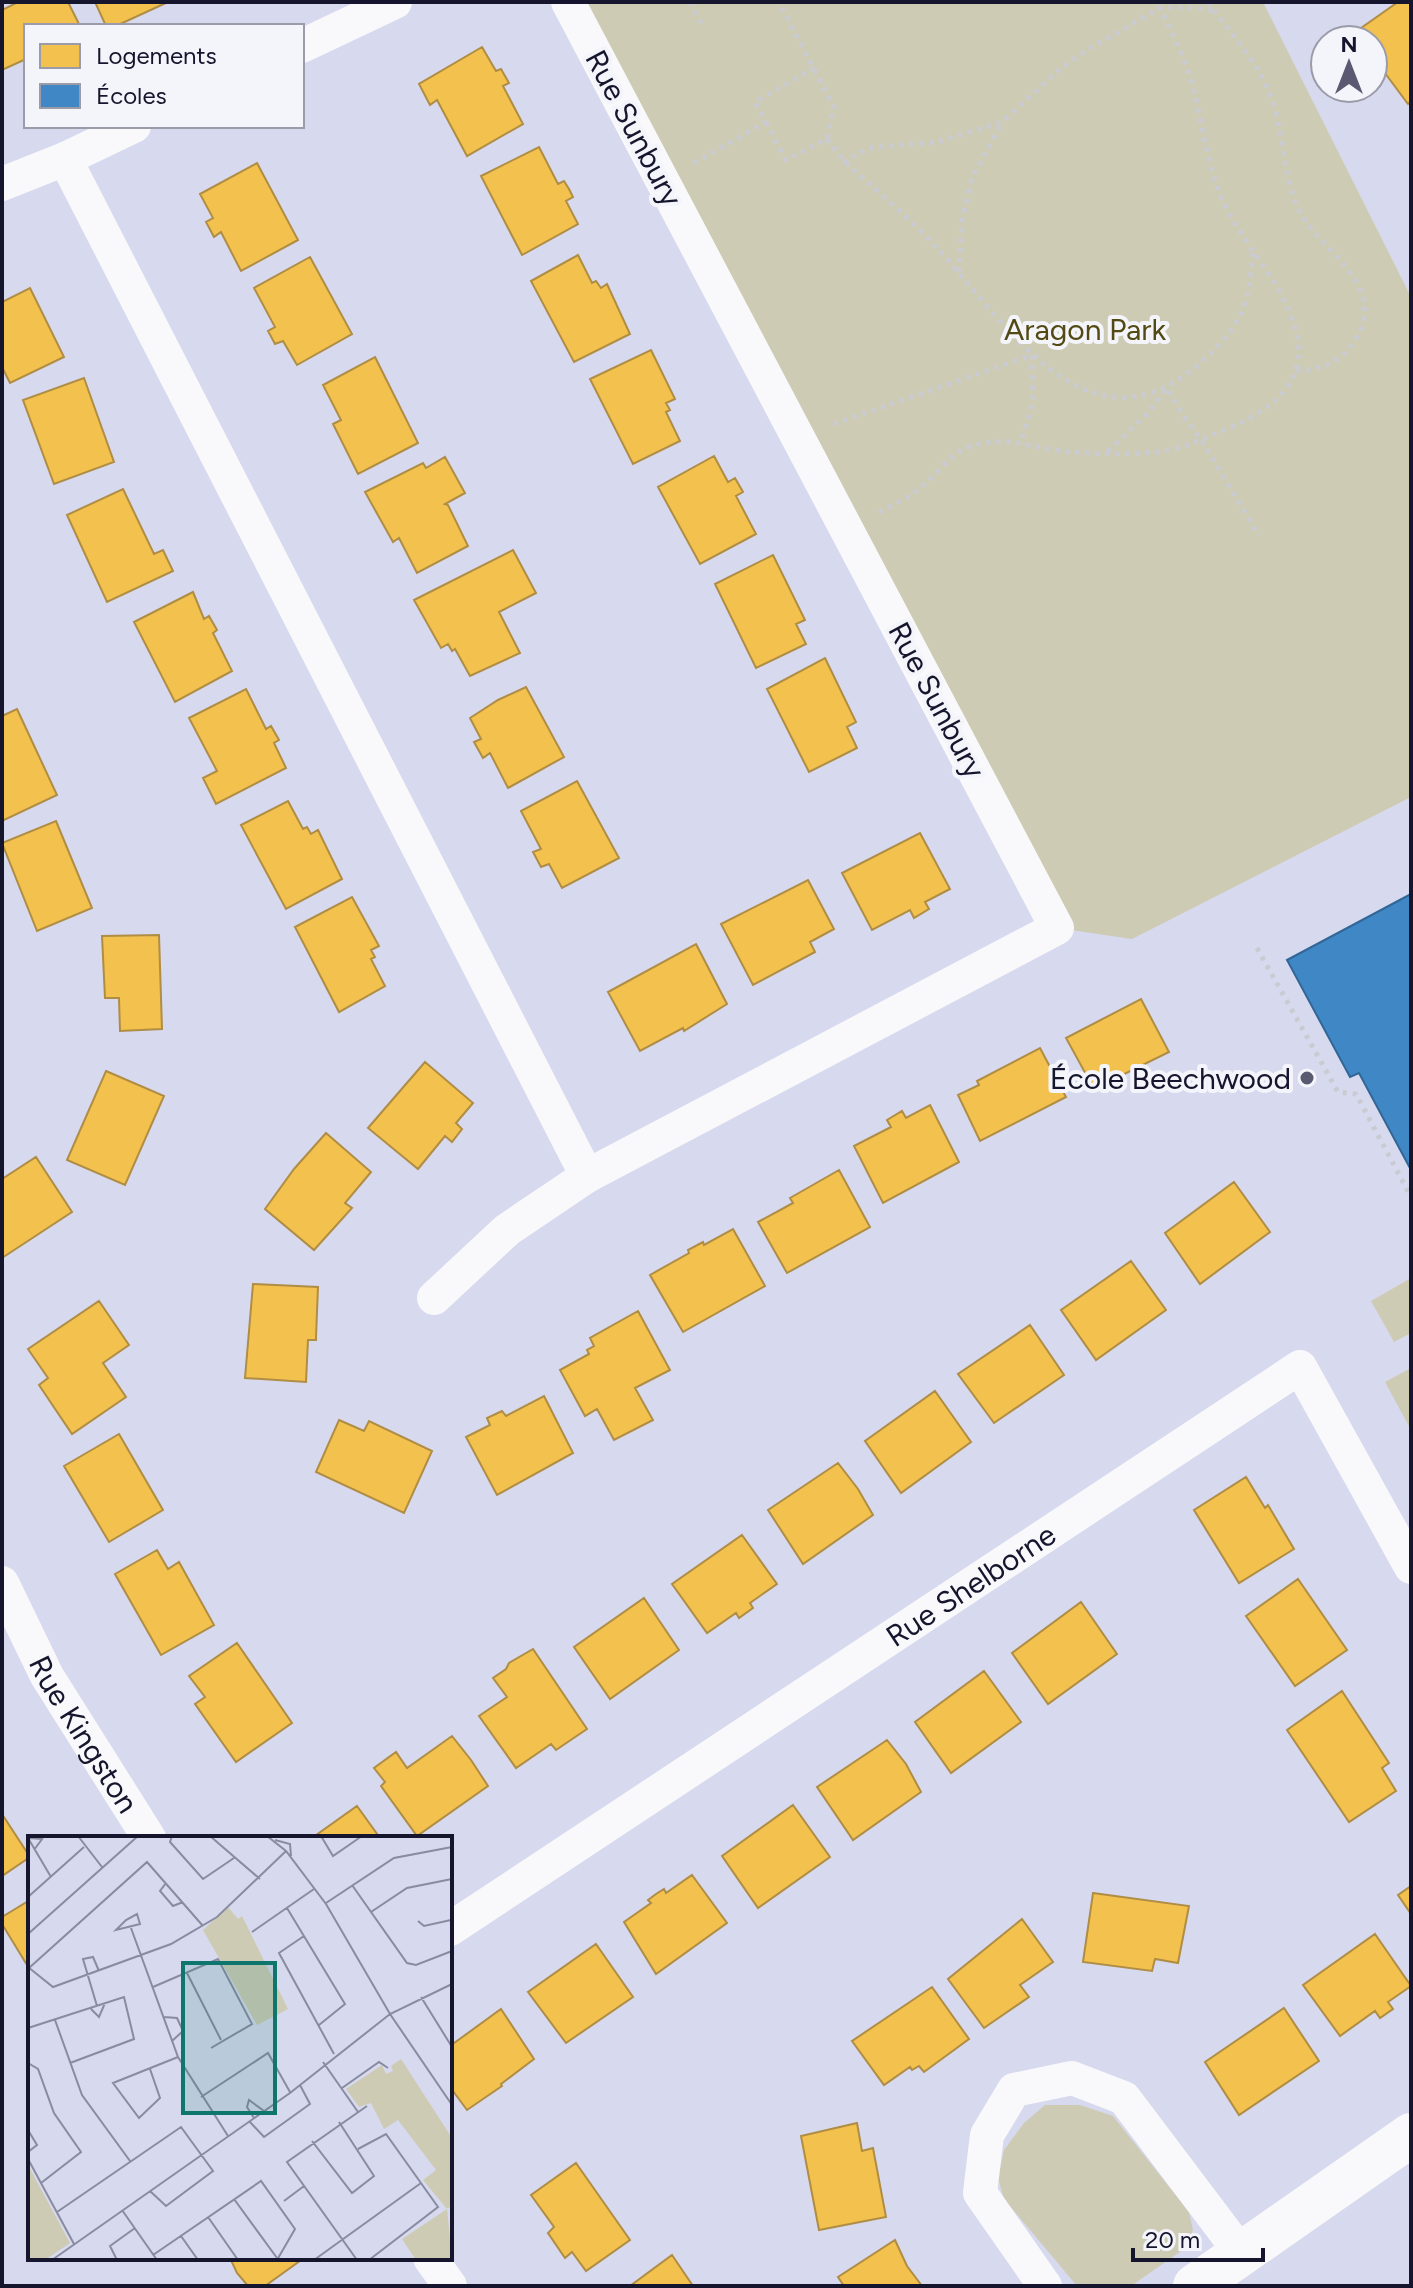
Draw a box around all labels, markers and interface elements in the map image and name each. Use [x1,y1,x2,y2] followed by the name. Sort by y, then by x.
[24,24,304,128] legend
[1309,24,1389,104] north arrow
[1340,31,1358,58] text: N
[96,41,217,70] text: Logements
[577,44,691,213] street label: Rue Sunbury
[96,81,167,110] text: Écoles
[1004,311,1166,348] park label: Aragon Park
[880,616,994,785] street label: Rue Sunbury
[1050,1060,1291,1097] place label: École Beechwood
[1298,1069,1316,1087] marker: École Beechwood
[879,1515,1062,1654] street label: Rue Shelborne
[21,1649,147,1819] street label: Rue Kingston
[28,1836,452,2260] inset map
[1133,2212,1263,2262] scale bar
[1145,2225,1200,2254] text: 20 m

